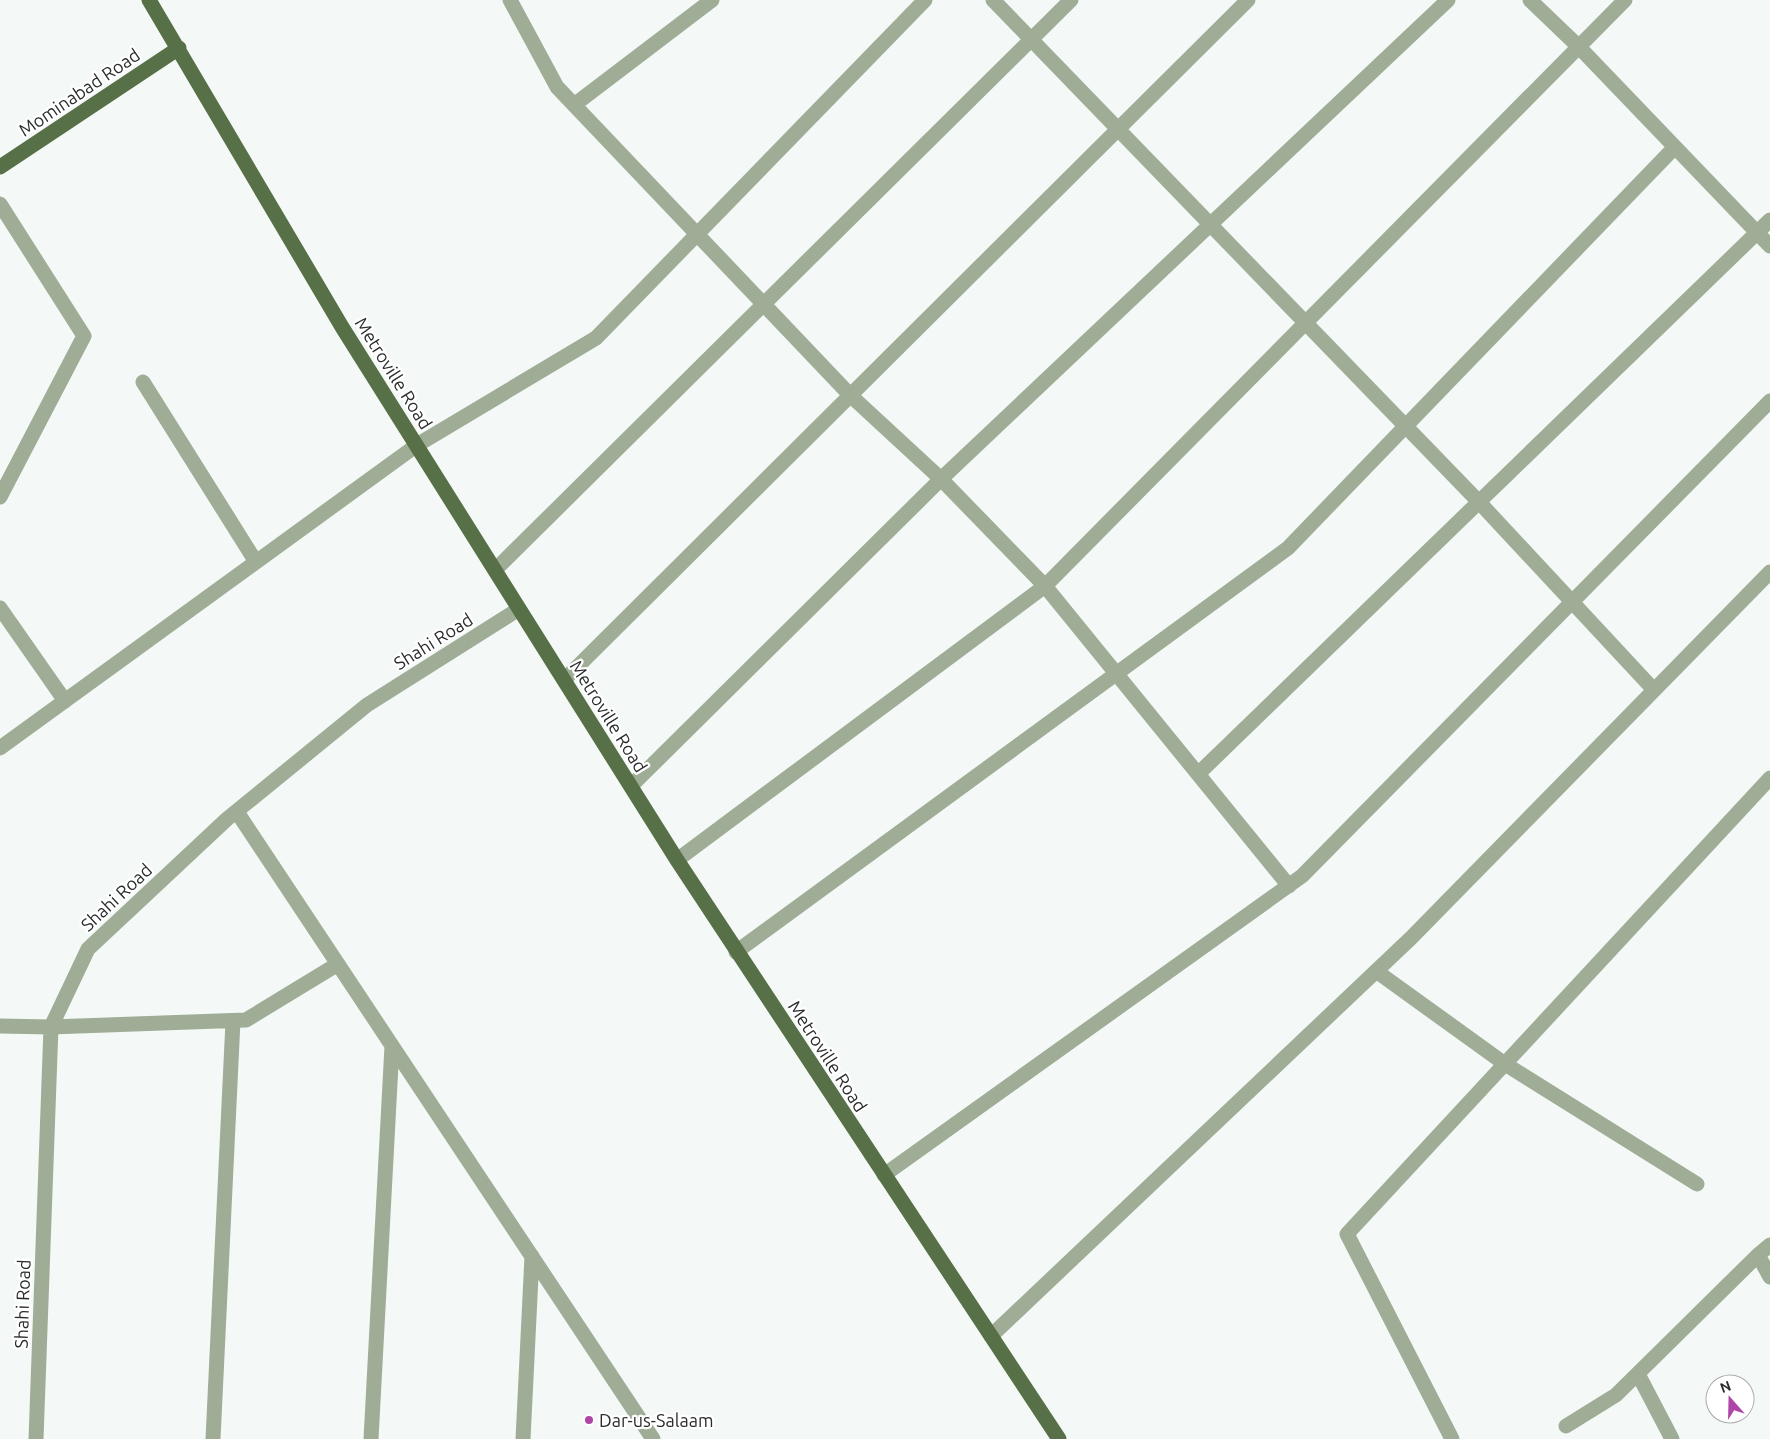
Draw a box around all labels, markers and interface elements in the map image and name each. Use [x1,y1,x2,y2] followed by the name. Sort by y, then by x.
[15,44,143,140] street label: Mominabad Road
[352,313,436,433] street label: Metroville Road
[390,609,476,673] street label: Shahi Road
[567,656,651,776] street label: Metroville Road
[77,859,155,935] street label: Shahi Road
[785,997,871,1115] street label: Metroville Road
[10,1259,34,1349] street label: Shahi Road
[1705,1374,1755,1424] north arrow
[1718,1377,1733,1396] text: N
[599,1410,713,1430] place label: Dar-us-Salaam
[583,1414,595,1426] marker: Dar-us-Salaam

